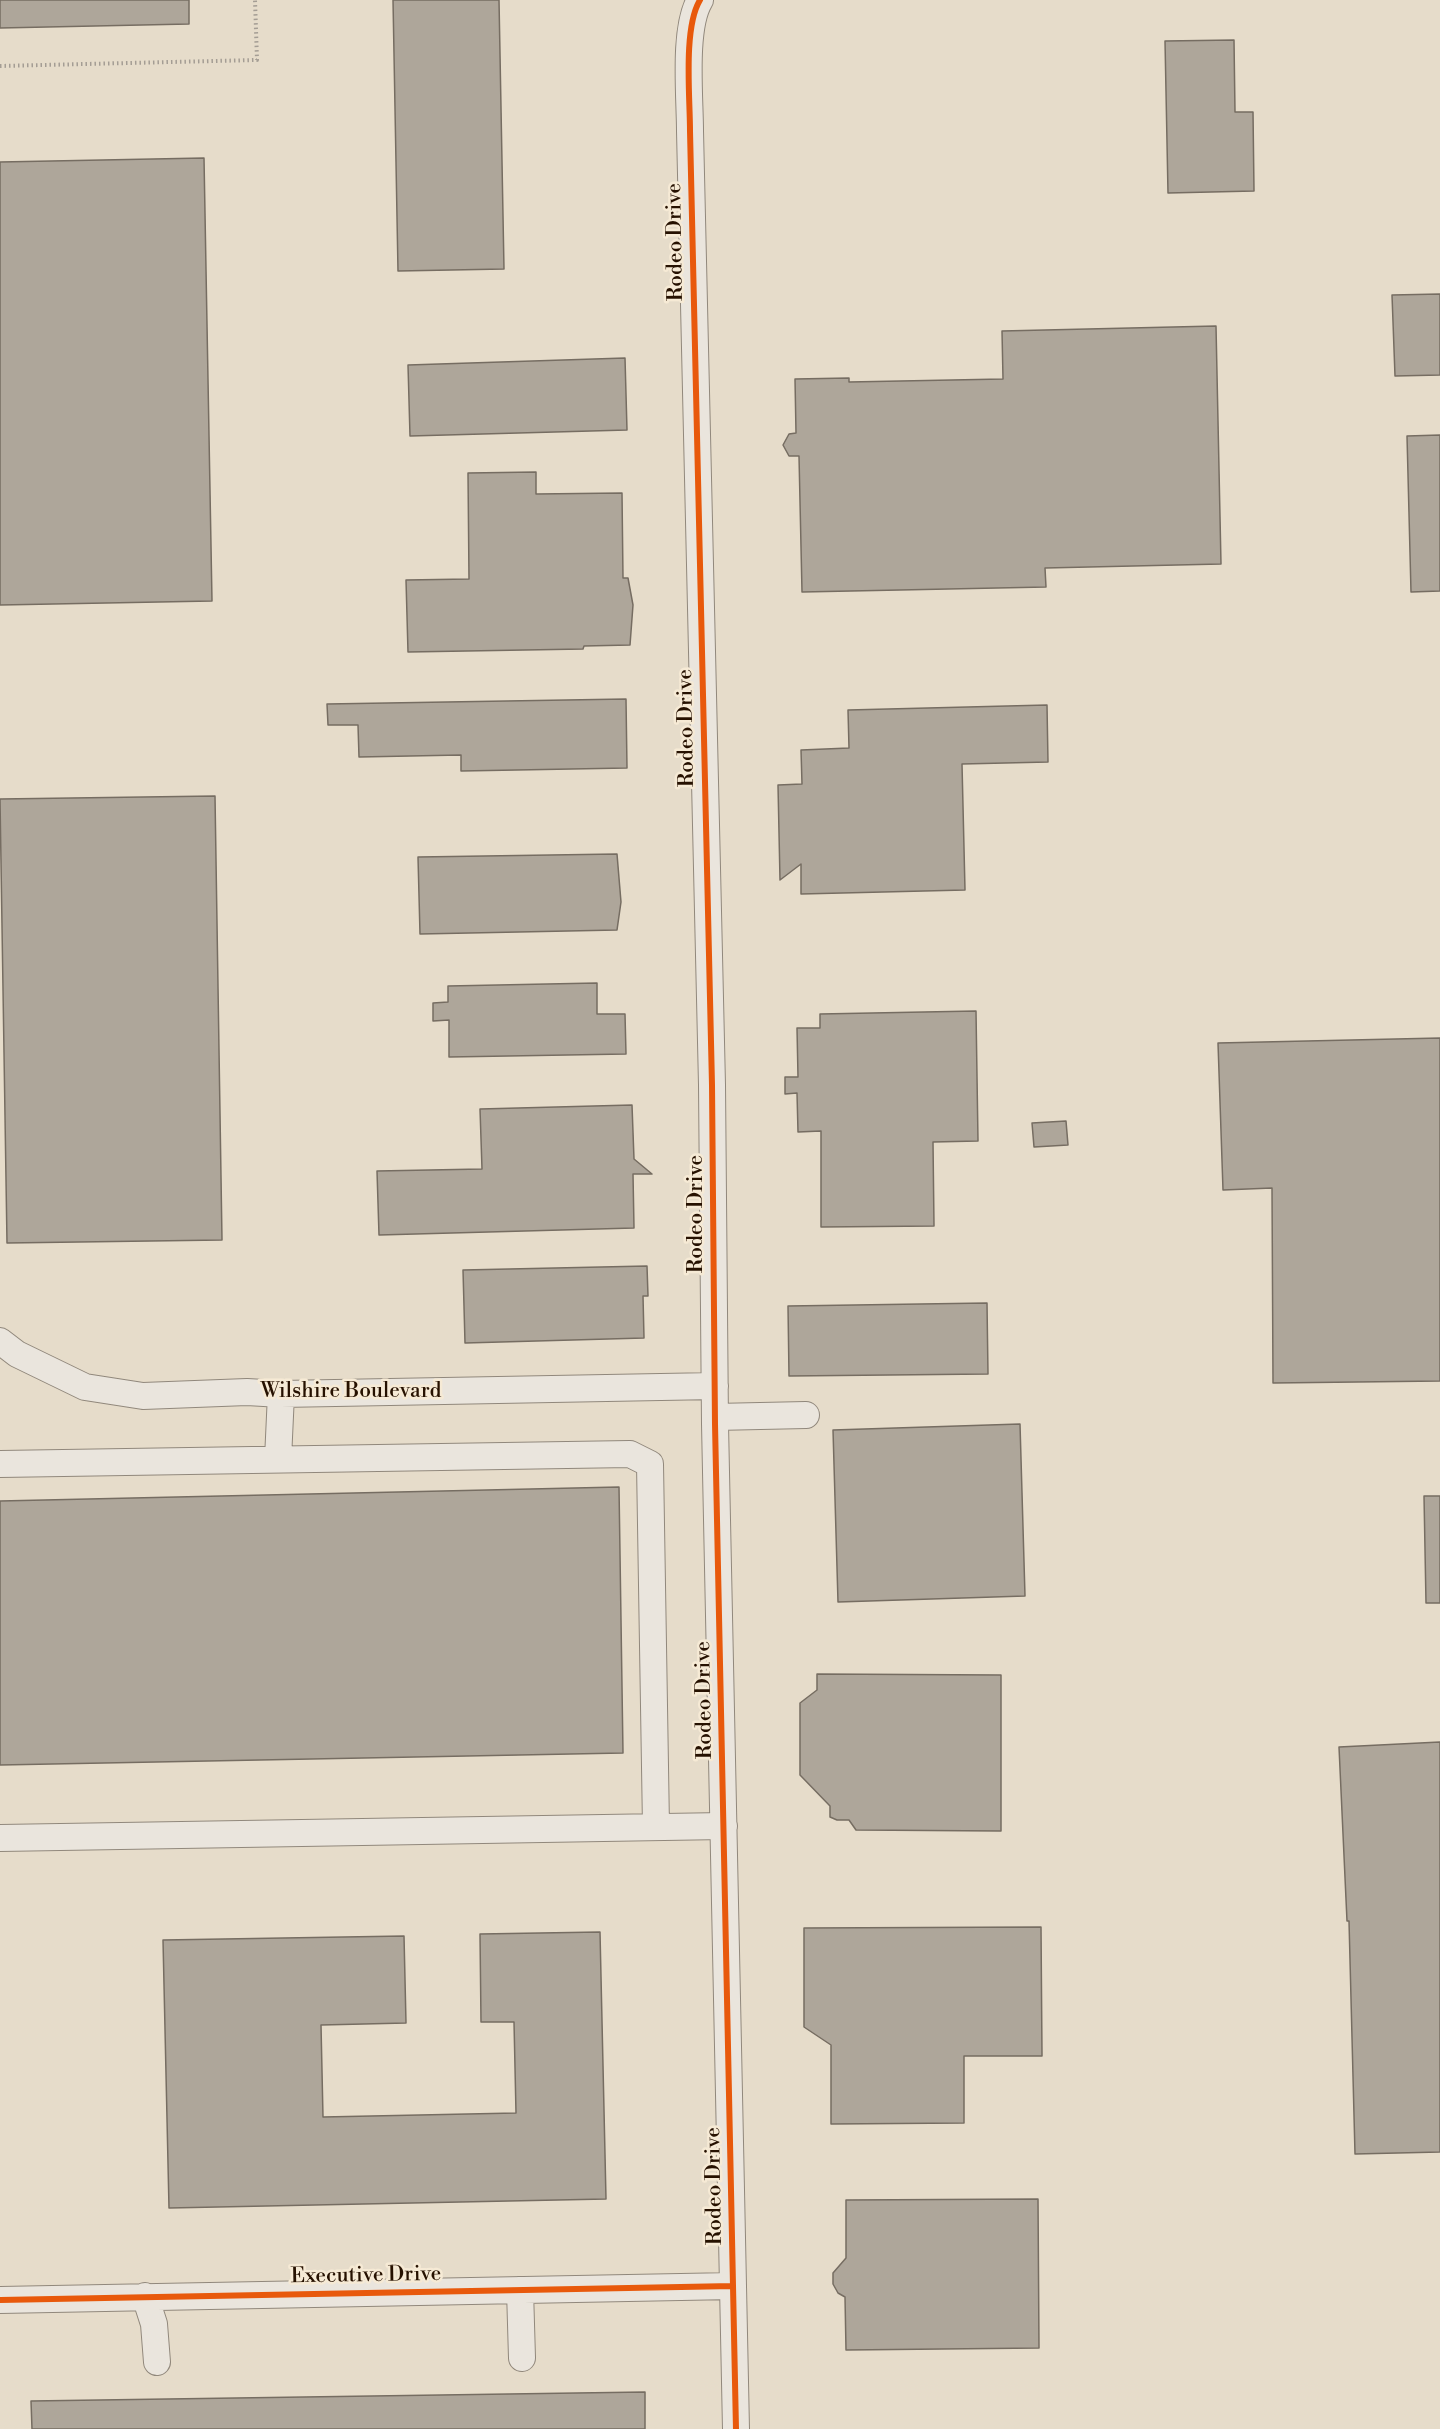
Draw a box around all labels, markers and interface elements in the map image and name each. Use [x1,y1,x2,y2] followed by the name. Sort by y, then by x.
[662,183,690,301] street label: Rodeo Drive
[673,669,701,787] street label: Rodeo Drive
[684,1155,710,1273] street label: Rodeo Drive
[260,1379,442,1405] street label: Wilshire Boulevard
[691,1641,719,1759] street label: Rodeo Drive
[701,2127,729,2245] street label: Rodeo Drive
[290,2262,442,2290] street label: Executive Drive

